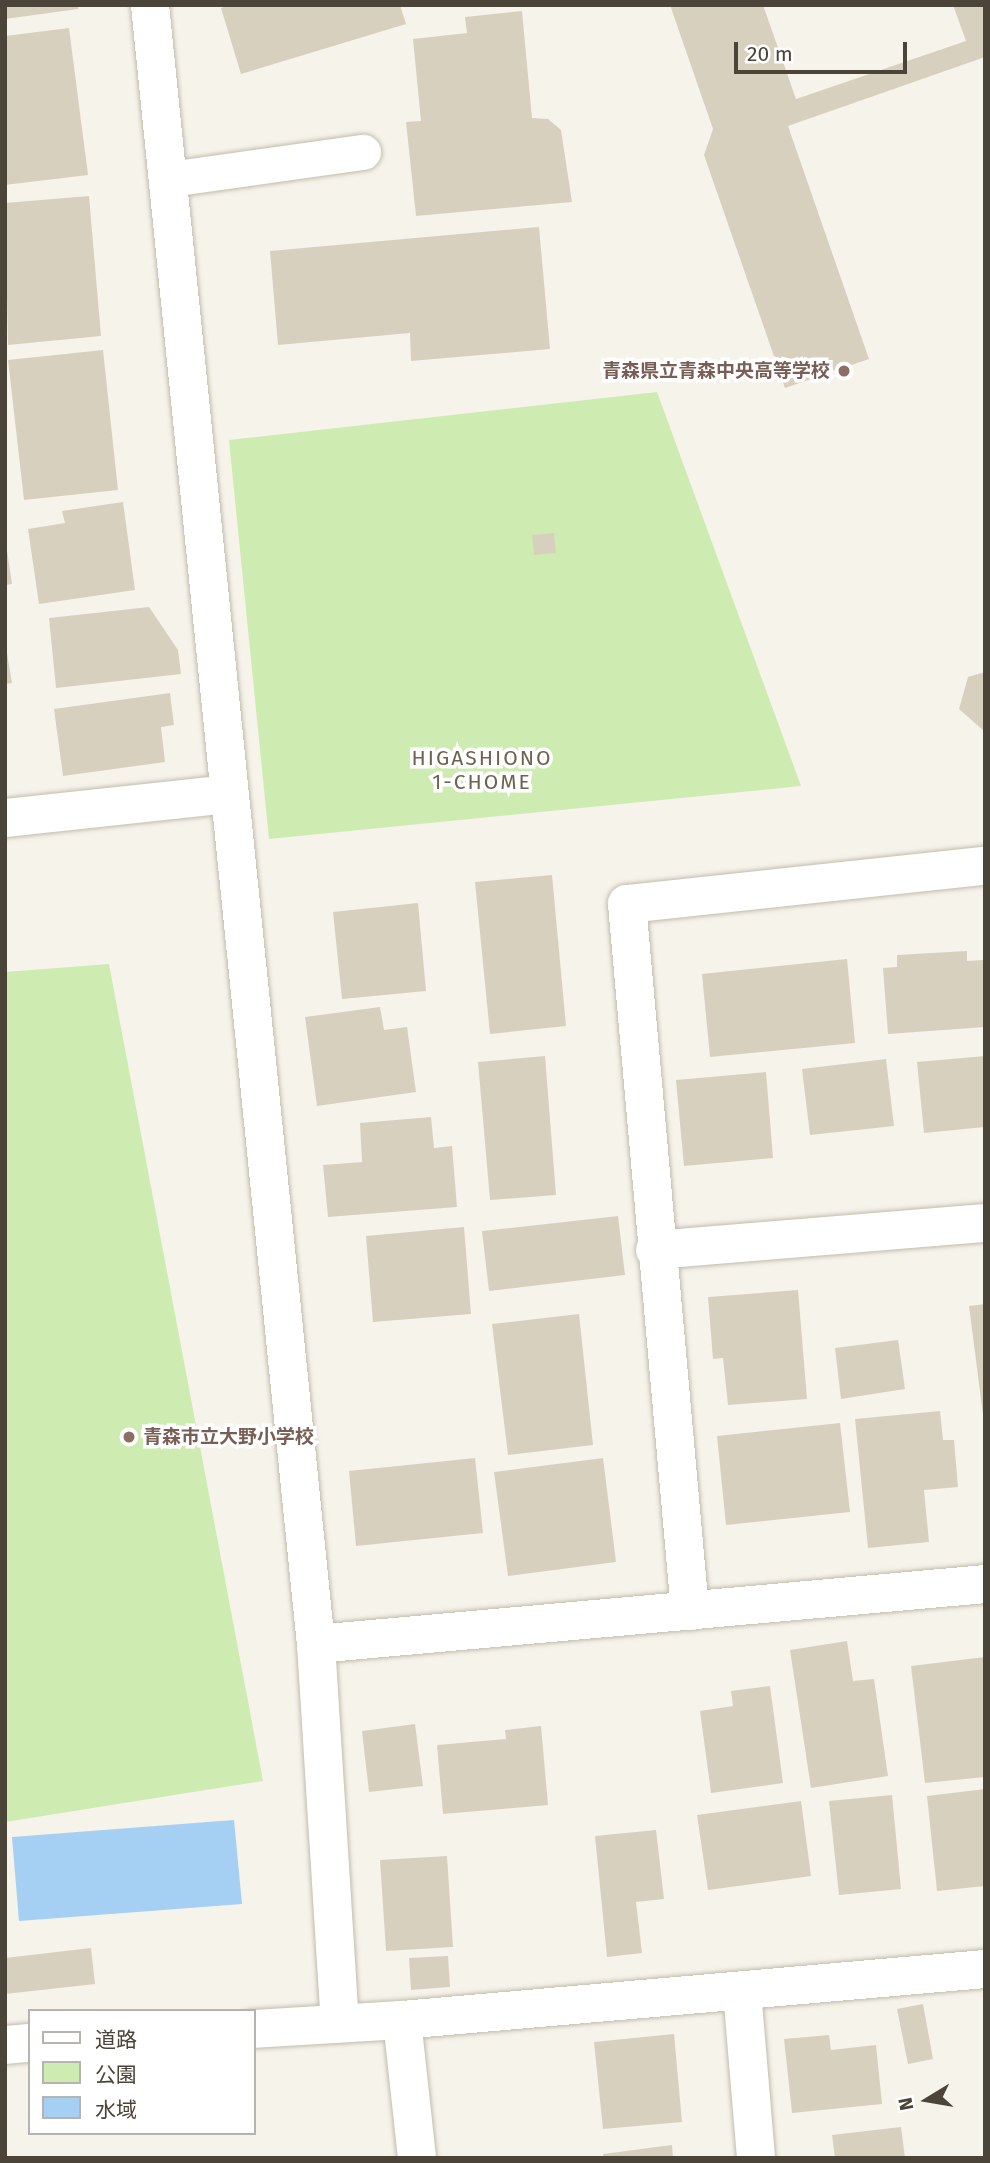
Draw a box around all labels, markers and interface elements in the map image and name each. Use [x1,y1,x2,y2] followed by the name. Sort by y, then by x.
[738,28,911,72] scale bar
[747,41,793,67] text: 20 m
[602,360,830,382] place label: 青森県立青森中央高等学校
[836,363,852,379] marker: 青森県立青森中央高等学校
[413,745,551,795] district label: HIGASHIONO 1-CHOME
[143,1426,314,1448] place label: 青森市立大野小学校
[121,1429,137,1445] marker: 青森市立大野小学校
[28,2009,256,2135] legend
[95,2027,137,2053] text: 道路
[95,2062,137,2088] text: 公園
[892,2065,962,2135] north arrow
[893,2096,918,2112] text: N
[95,2097,137,2123] text: 水域

